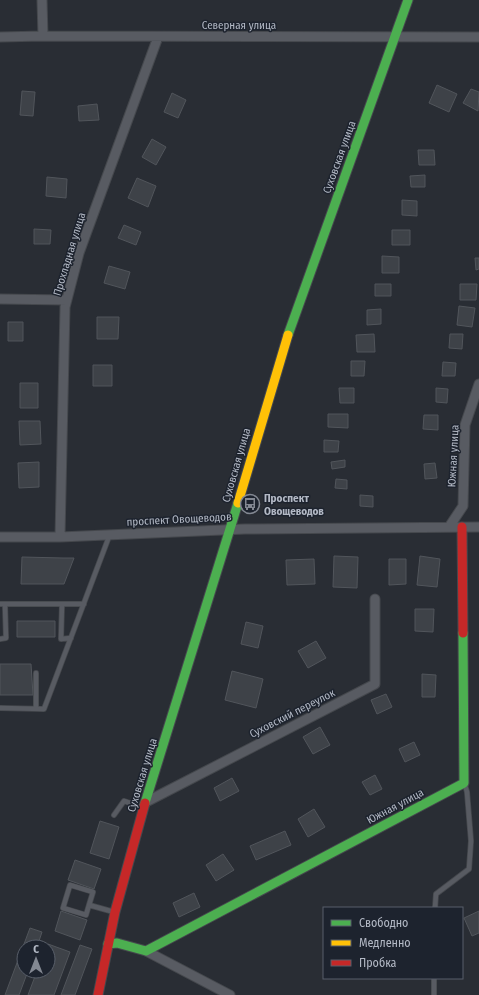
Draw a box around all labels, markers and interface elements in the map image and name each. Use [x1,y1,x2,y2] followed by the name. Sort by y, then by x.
[202,19,276,32] street label: Северная улица
[320,119,359,195] street label: Суховская улица
[51,211,88,297] street label: Прохладная улица
[445,424,462,488] street label: Южная улица
[220,427,253,504] street label: Суховская улица
[264,492,324,518] place label: Проспект Овощеводов
[239,493,261,515] bus stop icon: Проспект Овощеводов
[126,510,232,529] street label: проспект Овощеводов
[247,686,338,741] street label: Суховский переулок
[125,737,160,814] street label: Суховская улица
[364,786,426,827] street label: Южная улица
[323,907,463,979] legend
[359,916,408,930] text: Свободно
[359,936,411,950] text: Медленно
[16,939,56,979] north arrow
[33,943,39,956] text: С
[359,956,397,970] text: Пробка

